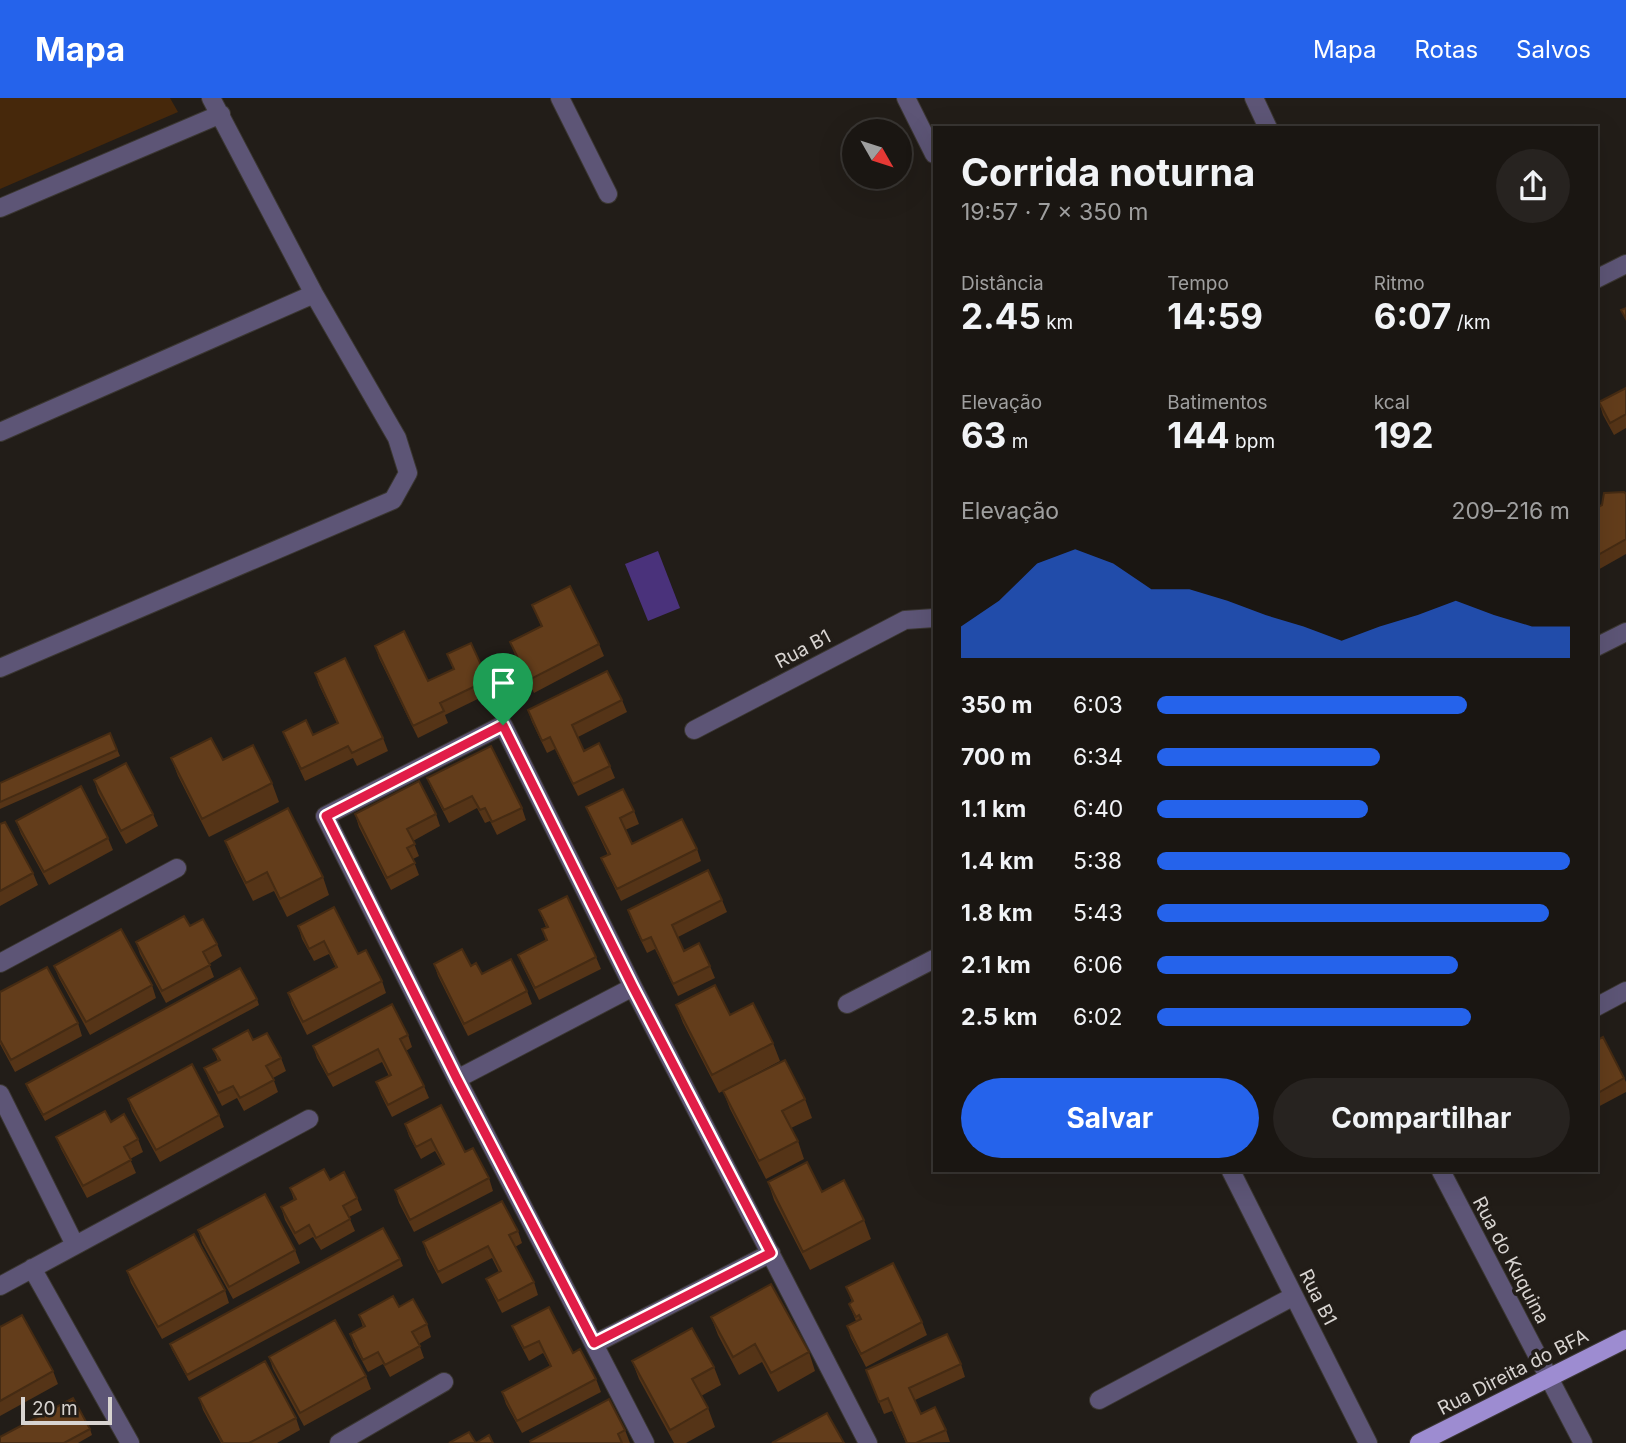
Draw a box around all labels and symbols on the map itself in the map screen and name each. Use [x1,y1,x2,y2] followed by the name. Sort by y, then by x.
[842,119,912,189] north arrow
[771,625,835,673] street label: Rua B1
[473,653,533,725] pin
[1468,1193,1554,1327] street label: Rua do Kuquina
[1294,1265,1342,1329] street label: Rua B1
[1434,1324,1592,1420] street label: Rua Direita do BFA
[21,1394,112,1426] scale bar

